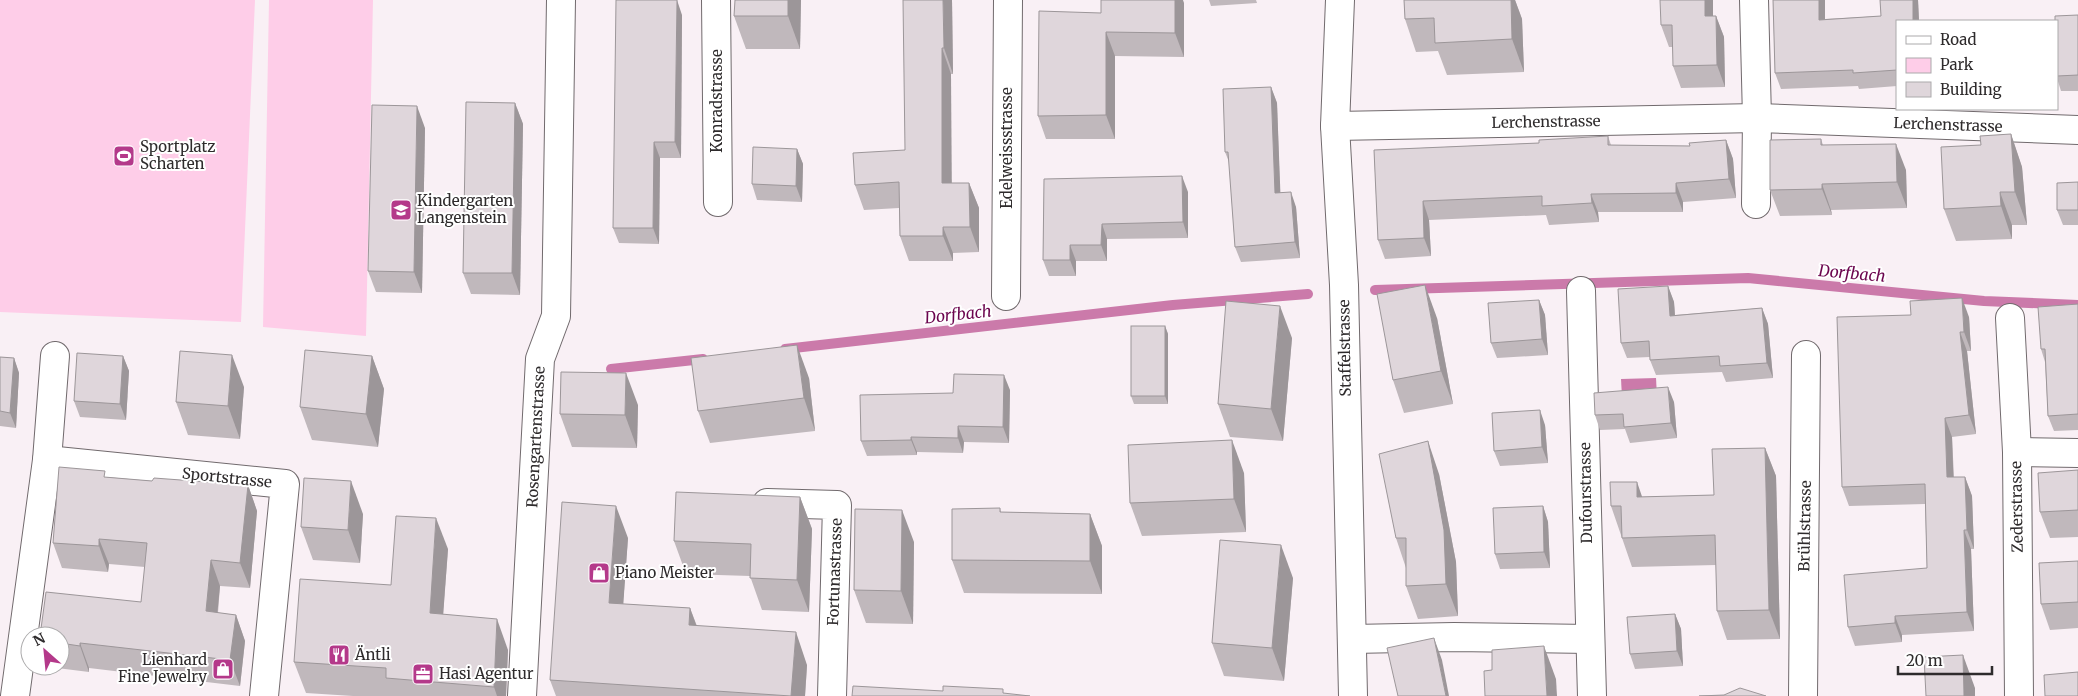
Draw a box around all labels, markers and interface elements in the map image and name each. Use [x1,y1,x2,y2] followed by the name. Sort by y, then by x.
[1896,20,2058,110] legend
[1940,30,1976,49] text: Road
[707,49,726,153] street label: Konradstrasse
[1940,55,1974,74] text: Park
[1940,80,2002,99] text: Building
[997,87,1016,209] street label: Edelweissstrasse
[1491,111,1601,132] street label: Lerchenstrasse
[1893,113,2003,136] street label: Lerchenstrasse
[140,137,216,173] place label: Sportplatz Scharten
[112,144,136,168] sports icon: Sportplatz Scharten
[417,191,513,227] place label: Kindergarten Langenstein
[389,198,413,222] school or university icon: Kindergarten Langenstein
[1817,260,1886,286] water label: Dorfbach
[1334,299,1355,397] street label: Staffelstrasse
[923,301,993,328] water label: Dorfbach
[522,365,549,508] street label: Rosengartenstrasse
[1575,442,1596,544] street label: Dufourstrasse
[2006,461,2027,553] street label: Zederstrasse
[181,463,273,492] street label: Sportstrasse
[1794,480,1815,572] street label: Brühlstrasse
[823,518,846,626] street label: Fortunastrasse
[587,561,611,585] shop icon: Piano Meister
[615,563,715,582] place label: Piano Meister
[20,626,70,676] north arrow
[30,629,48,650] text: N
[327,643,351,667] restaurant icon: Äntli
[1898,644,1992,676] scale bar
[354,645,391,664] place label: Äntli
[118,650,207,686] place label: Lienhard Fine Jewelry
[1906,651,1943,670] text: 20 m
[211,657,235,681] shop icon: Lienhard Fine Jewelry
[411,662,435,686] office icon: Hasi Agentur
[439,664,534,683] place label: Hasi Agentur

